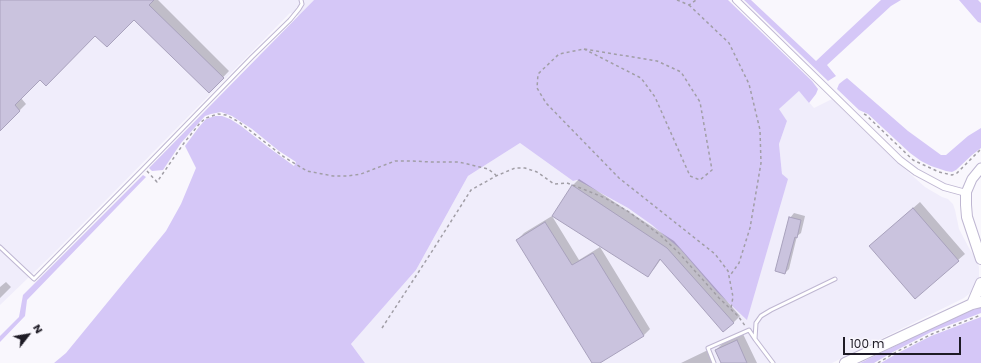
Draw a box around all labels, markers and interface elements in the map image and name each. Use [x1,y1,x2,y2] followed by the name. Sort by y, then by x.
[8,315,48,355] north arrow
[29,321,47,336] text: N
[845,329,963,355] scale bar
[850,335,884,352] text: 100 m

